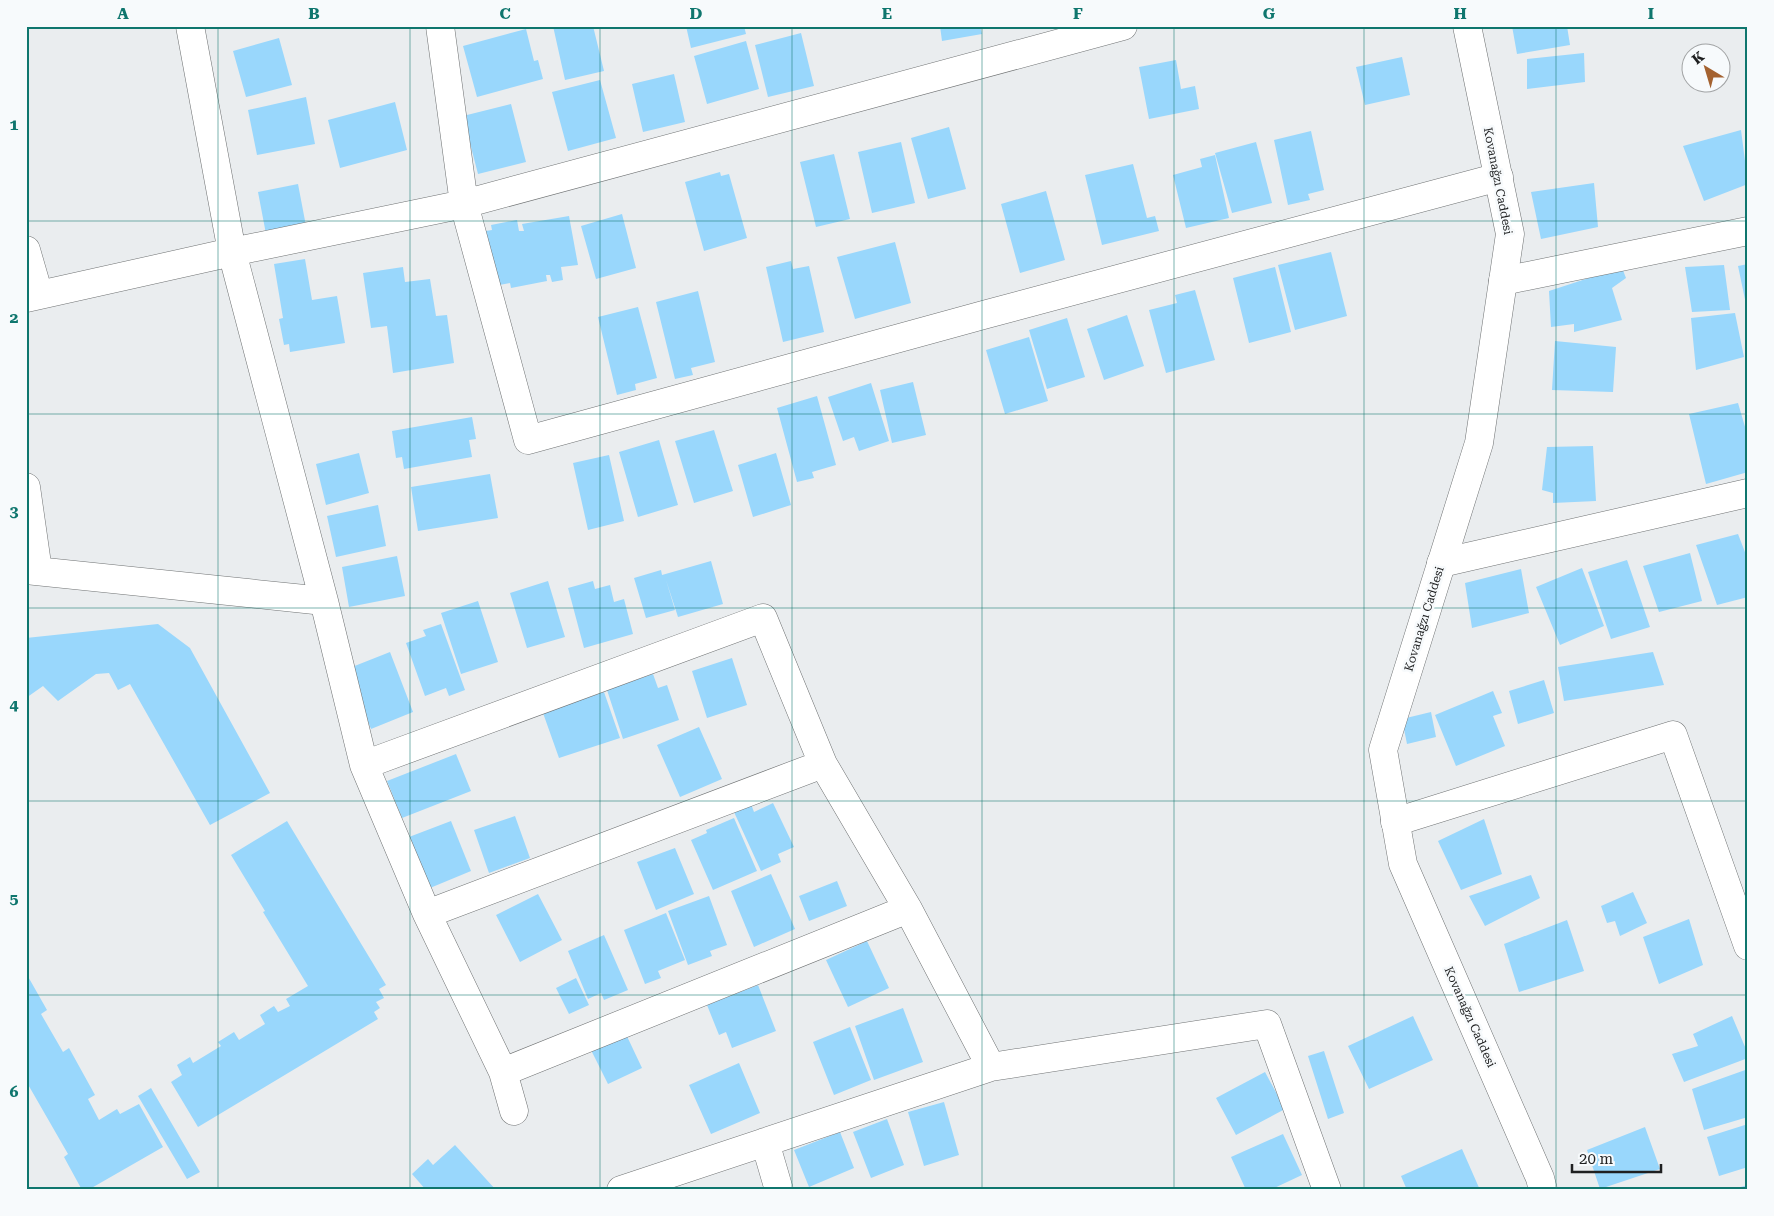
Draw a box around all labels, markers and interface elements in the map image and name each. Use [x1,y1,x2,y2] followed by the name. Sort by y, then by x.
[117,4,129,23] text: A
[308,4,320,23] text: B
[499,4,511,23] text: C
[690,4,703,23] text: D
[882,4,892,23] text: E
[1073,4,1083,23] text: F
[1263,4,1276,23] text: G
[1453,4,1467,23] text: H
[1648,4,1654,23] text: I
[1682,42,1732,92] north arrow
[1689,48,1707,67] text: K
[10,115,19,134] text: 1
[1481,126,1515,236] street label: Kovanağzı Caddesi
[10,308,19,327] text: 2
[10,502,19,521] text: 3
[1401,565,1447,673] street label: Kovanağzı Caddesi
[10,695,19,714] text: 4
[10,889,19,908] text: 5
[1441,964,1499,1070] street label: Kovanağzı Caddesi
[10,1082,19,1101] text: 6
[1572,1141,1660,1173] scale bar
[1579,1150,1614,1168] text: 20 m

